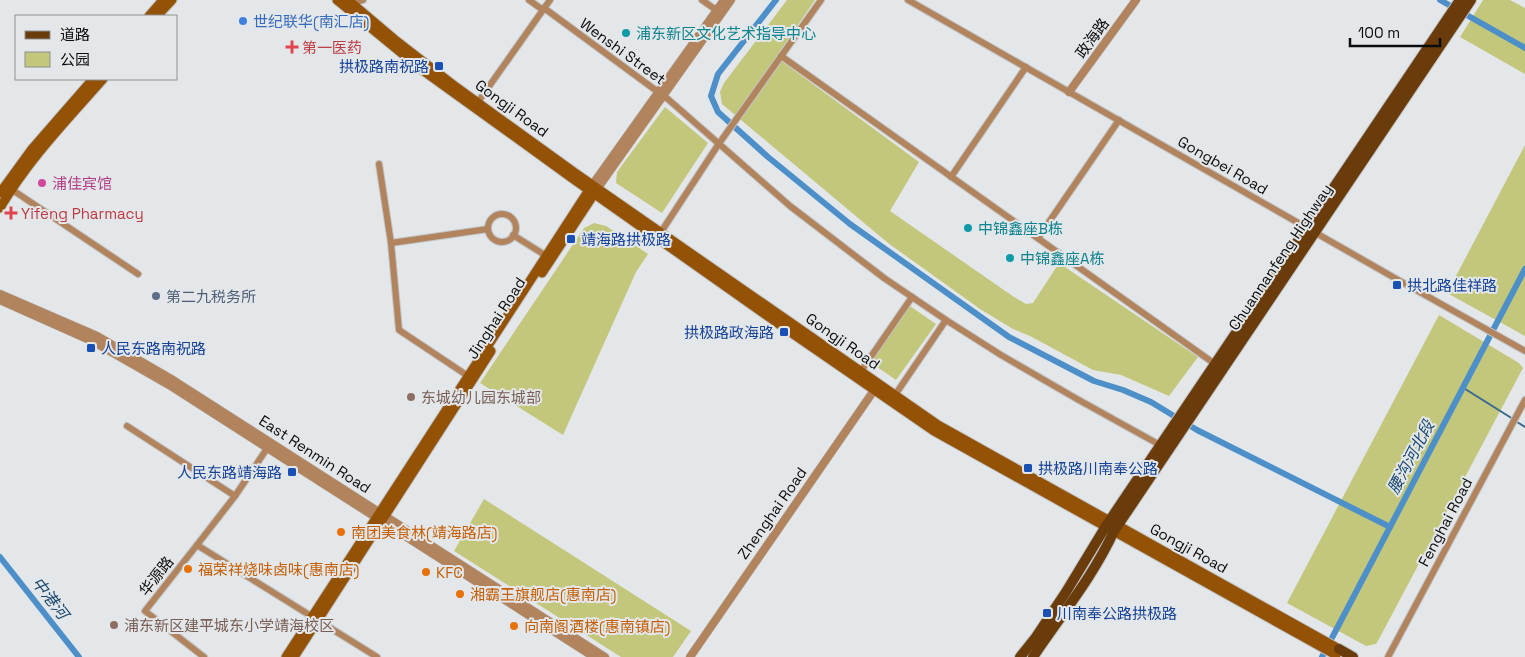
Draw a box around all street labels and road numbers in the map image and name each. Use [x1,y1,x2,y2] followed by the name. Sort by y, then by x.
[576,13,670,89] street label: Wenshi Street
[1071,14,1113,62] street label: 政海路
[472,75,552,141] street label: Gongji Road
[1175,132,1271,198] street label: Gongbei Road
[1224,180,1336,334] street label: Chuannanfeng Highway
[463,274,529,362] street label: Jinghai Road
[802,309,884,373] street label: Gongji Road
[256,411,374,497] street label: East Renmin Road
[733,463,811,563] street label: Zhenghai Road
[1414,474,1476,570] street label: Fenghai Road
[1147,519,1231,577] street label: Gongji Road
[135,552,177,600] street label: 华源路

